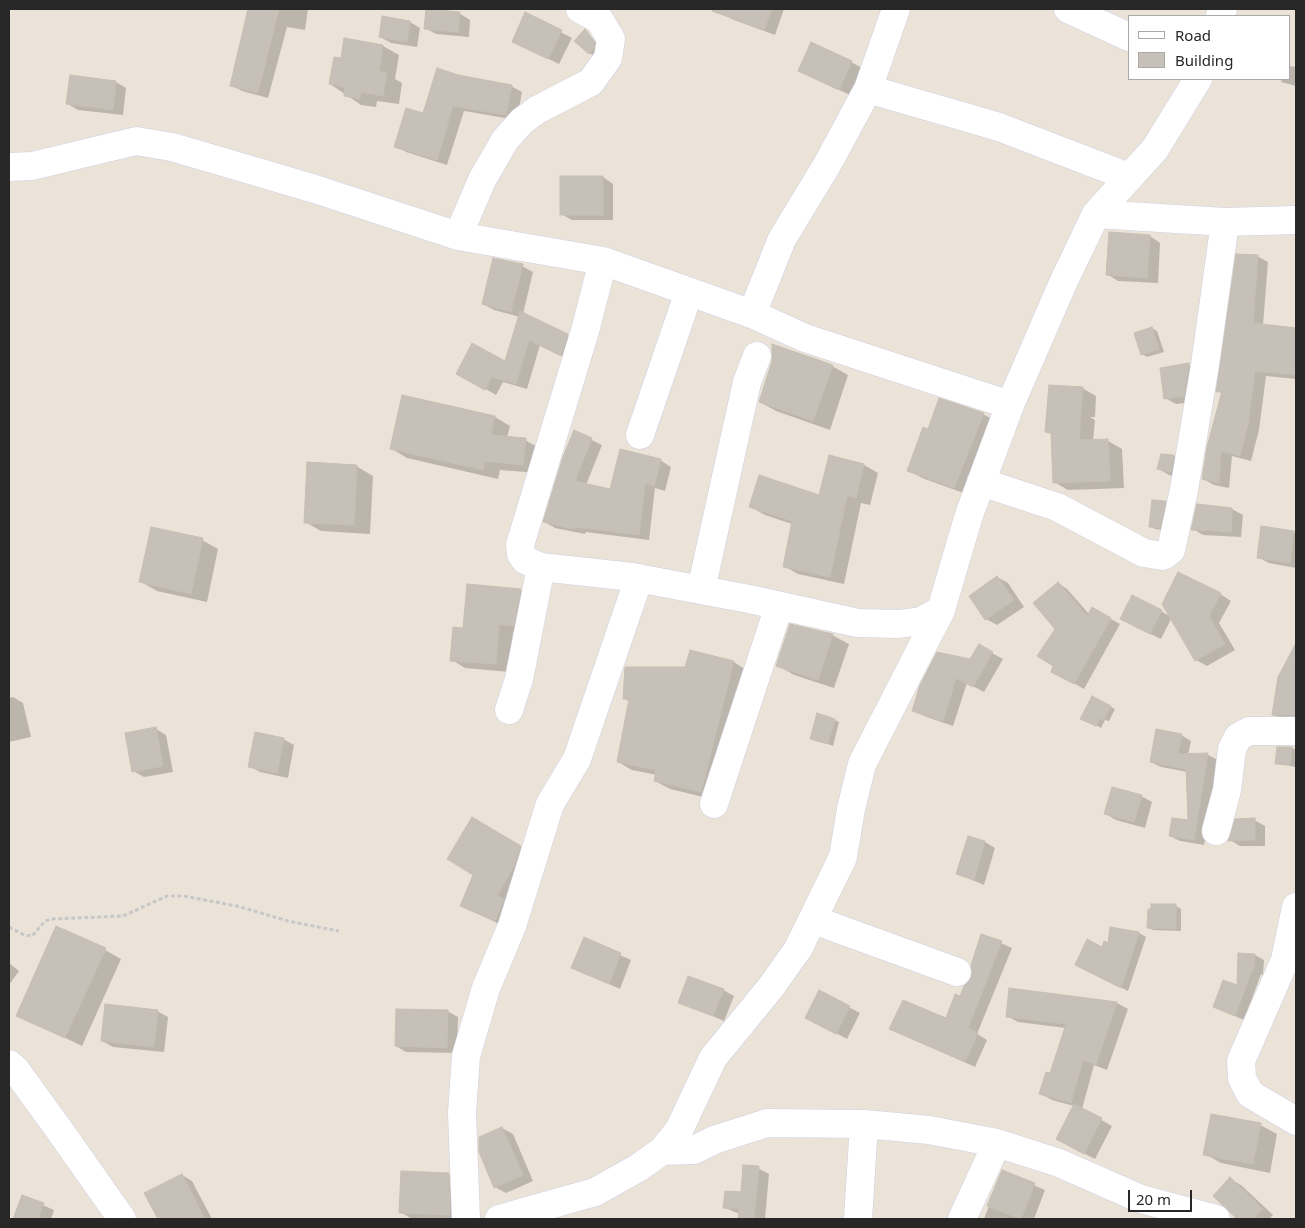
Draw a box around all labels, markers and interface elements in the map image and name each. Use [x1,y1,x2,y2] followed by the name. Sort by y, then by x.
[1128,15,1290,80] legend
[1175,25,1211,45] text: Road
[1175,50,1233,70] text: Building
[1130,1180,1194,1212] scale bar
[1136,1189,1171,1209] text: 20 m

